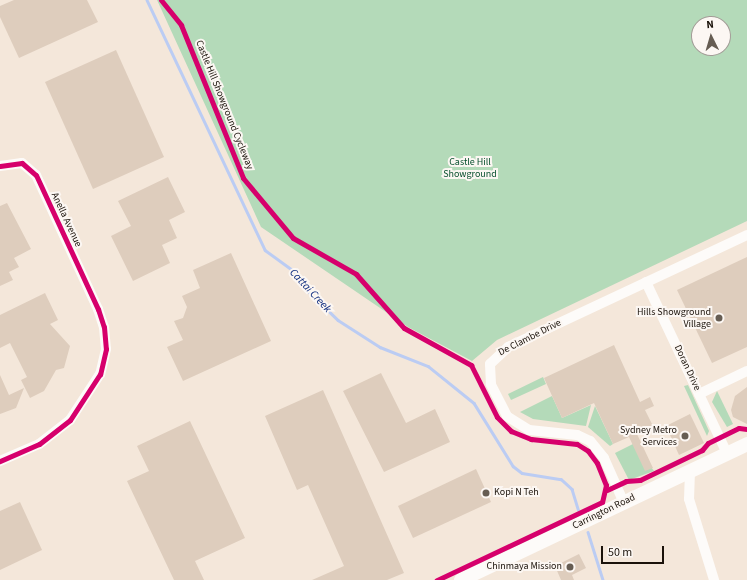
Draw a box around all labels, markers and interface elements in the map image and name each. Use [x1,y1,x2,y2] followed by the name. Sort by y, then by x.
[691,16,731,56] north arrow
[706,17,714,32] text: N
[192,39,256,171] street label: Castle Hill Showground Cycleway
[443,156,497,180] park label: Castle Hill Showground
[48,191,84,249] street label: Anella Avenue
[286,266,334,316] water label: Cattai Creek
[637,306,711,330] place label: Hills Showground Village
[714,313,724,323] marker: Hills Showground Village
[497,317,563,359] street label: De Clambe Drive
[671,343,703,393] street label: Doran Drive
[620,424,677,448] place label: Sydney Metro Services
[680,431,690,441] marker: Sydney Metro Services
[494,487,539,499] place label: Kopi N Teh
[481,488,491,498] marker: Kopi N Teh
[571,492,637,532] street label: Carrington Road
[603,538,666,564] scale bar
[608,544,632,561] text: 50 m
[487,561,562,573] place label: Chinmaya Mission
[565,562,575,572] marker: Chinmaya Mission

